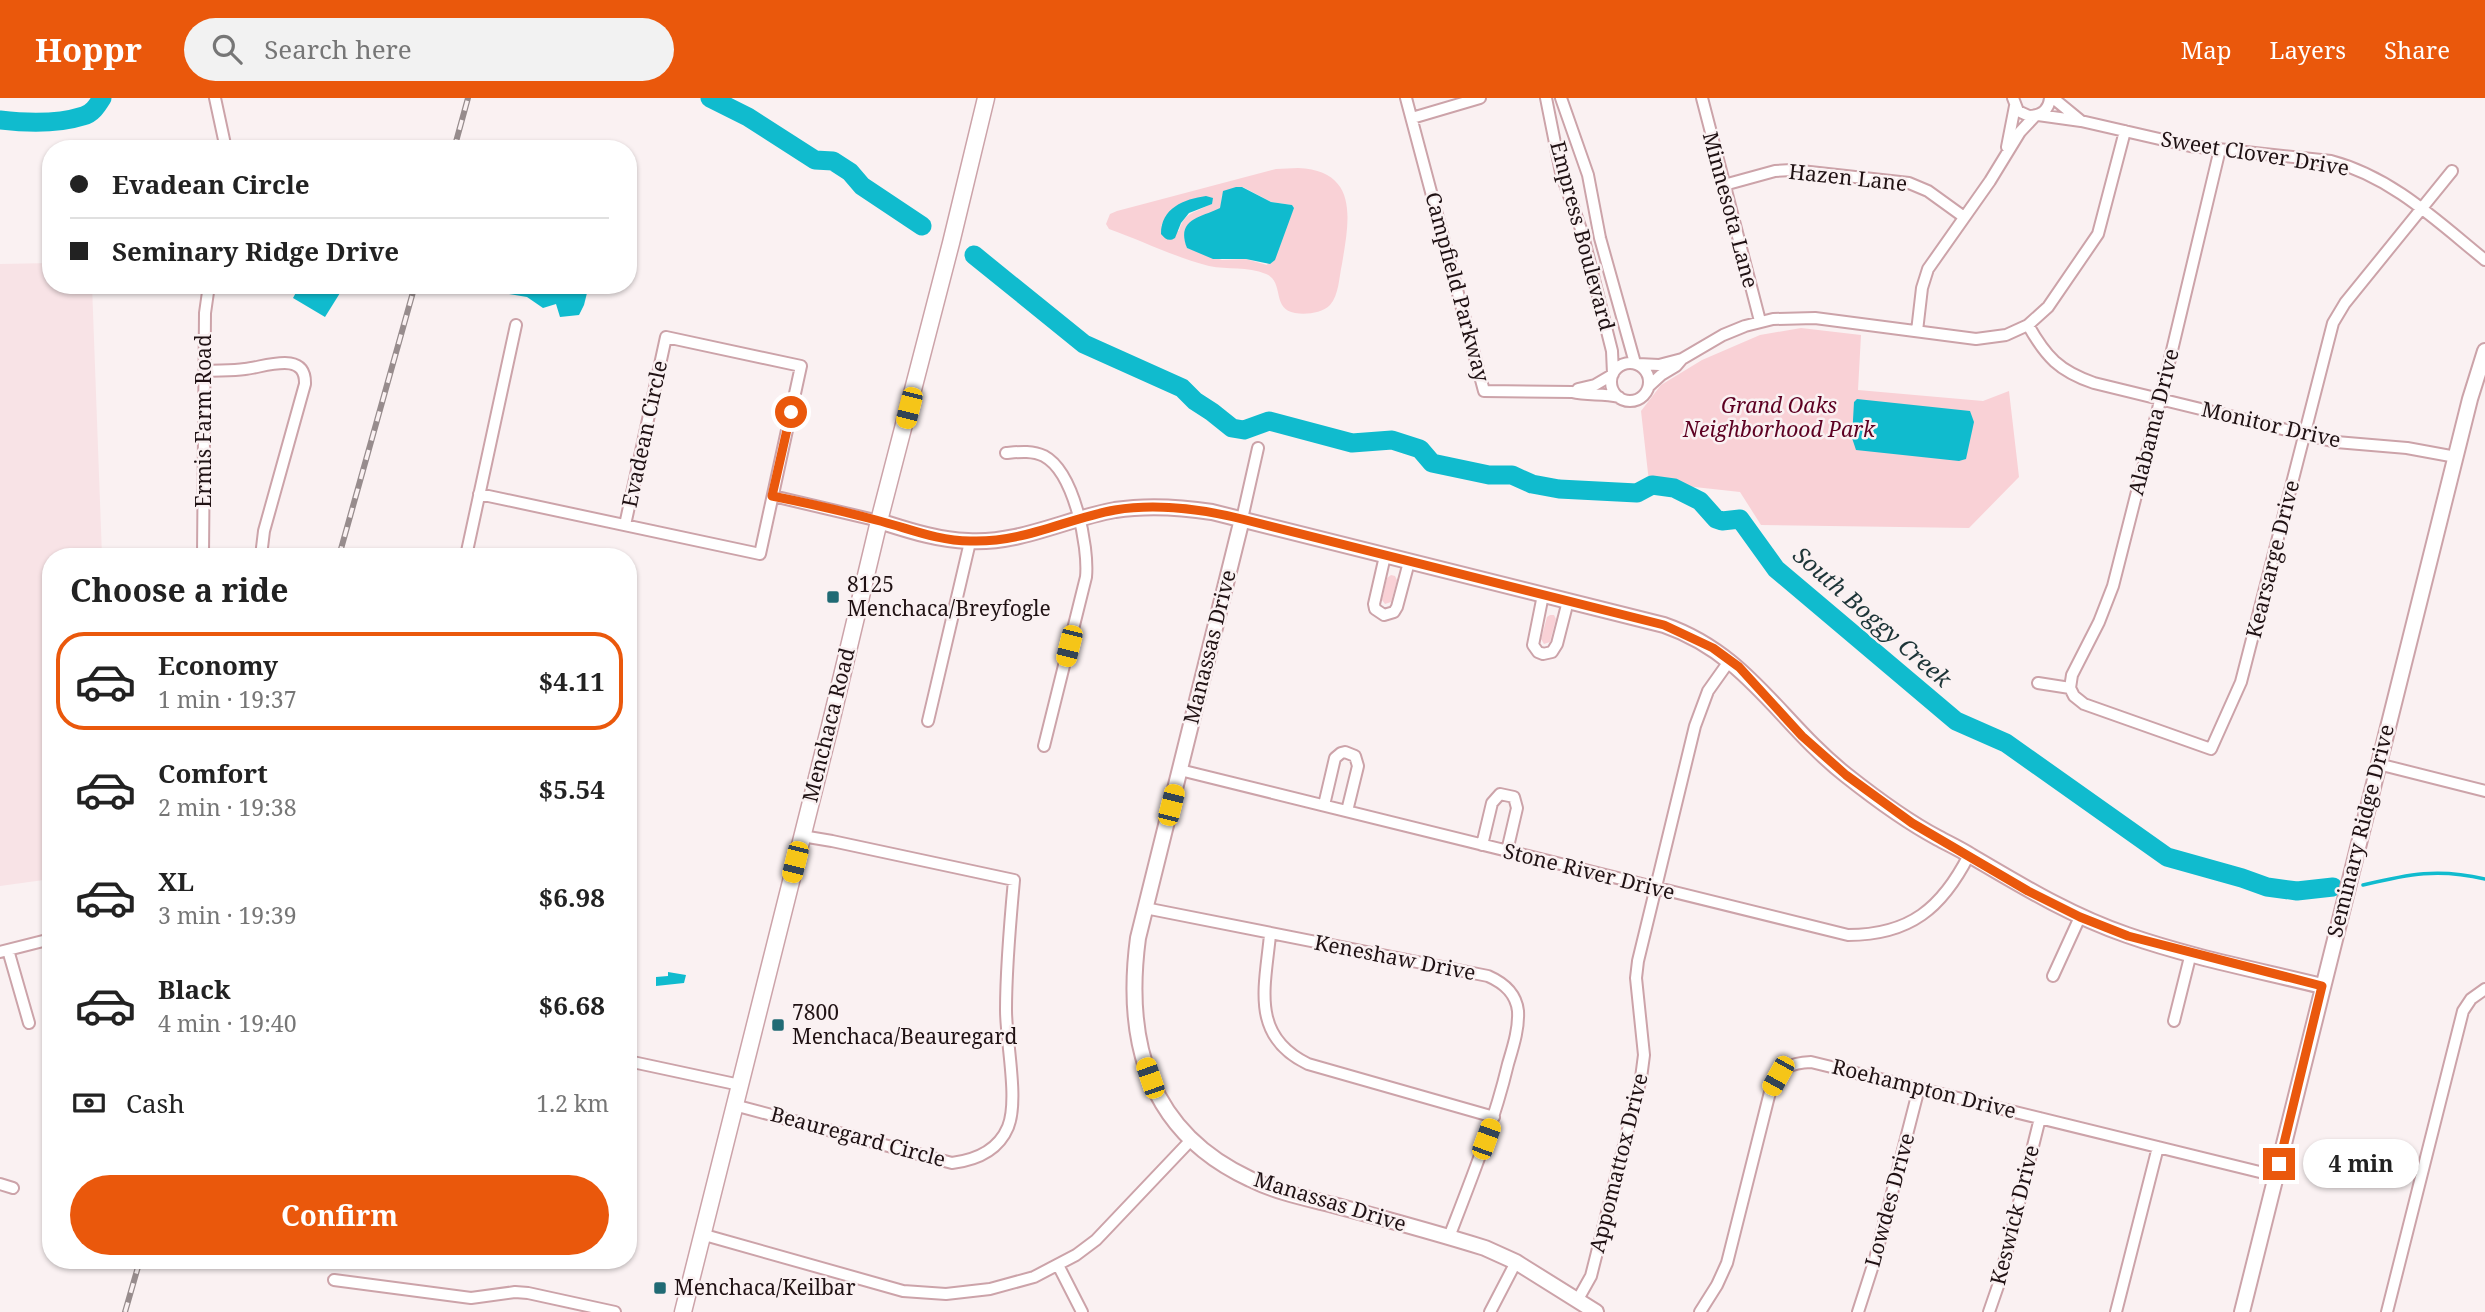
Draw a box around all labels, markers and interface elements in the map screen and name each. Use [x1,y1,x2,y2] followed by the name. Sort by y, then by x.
[184,18,674,81] search box
[35,27,142,72] text: Hoppr
[208,30,246,68] icon: search
[264,31,412,67] text: Search here
[2181,33,2232,66] text: Map
[2270,33,2346,66] text: Layers
[2384,33,2450,66] text: Share
[2159,124,2351,182] street label: Sweet Clover Drive
[1697,129,1765,291] street label: Minnesota Lane
[1544,138,1622,334] street label: Empress Boulevard
[1787,157,1909,197] street label: Hazen Lane
[112,166,310,202] text: Evadean Circle
[1419,189,1497,385] street label: Campfield Parkway
[112,233,399,269] text: Seminary Ridge Drive
[189,334,217,508] street label: Ermis Farm Road
[2121,345,2185,498] street label: Alabama Drive
[615,358,673,510] street label: Evadean Circle
[894,385,925,431] car
[1682,391,1876,443] park label: Grand Oaks Neighborhood Park
[2199,394,2344,454] street label: Monitor Drive
[775,396,807,428] route start
[2239,477,2305,641] street label: Kearsarge Drive
[1787,539,1959,695] water label: South Boggy Creek
[1176,567,1242,727] street label: Manassas Drive
[70,568,289,611] text: Choose a ride
[847,570,1051,622] place label: 8125 Menchaca/Breyfogle
[825,589,841,605] marker: 8125 Menchaca/Breyfogle
[1054,623,1085,669] car
[795,645,861,805] street label: Menchaca Road
[158,647,278,683] text: Economy
[74,650,137,713] icon: car
[539,663,605,699] text: $4.11
[158,683,296,715] text: 1 min · 19:37
[2320,721,2400,940] street label: Seminary Ridge Drive
[158,755,268,791] text: Comfort
[74,758,137,821] icon: car
[539,771,605,807] text: $5.54
[1156,782,1187,828] car
[158,791,296,823] text: 2 min · 19:38
[1501,836,1678,906] street label: Stone River Drive
[780,839,811,885] car
[158,863,194,899] text: XL
[74,866,137,929] icon: car
[539,879,605,915] text: $6.98
[158,899,296,931] text: 3 min · 19:39
[1312,928,1478,986] street label: Keneshaw Drive
[158,971,231,1007] text: Black
[74,974,137,1037] icon: car
[539,987,605,1023] text: $6.68
[792,998,1017,1050] place label: 7800 Menchaca/Beauregard
[158,1007,296,1039] text: 4 min · 19:40
[770,1017,786,1033] marker: 7800 Menchaca/Beauregard
[1829,1052,2019,1124] street label: Roehampton Drive
[1759,1053,1798,1099] car
[1134,1055,1167,1101] car
[1582,1070,1654,1255] street label: Appomattox Drive
[70,1084,108,1122] icon: cash
[126,1085,185,1121] text: Cash
[536,1087,609,1119] text: 1.2 km
[768,1099,949,1173] street label: Beauregard Circle
[1469,1116,1504,1162] car
[1858,1130,1920,1270] street label: Lowdes Drive
[2304,1140,2419,1188] callout: 4 min
[1983,1142,2045,1288] street label: Keswick Drive
[2328,1147,2394,1179] text: 4 min
[2263,1148,2295,1180] route end
[1251,1165,1410,1238] street label: Manassas Drive
[70,1175,609,1255] button: Confirm
[674,1273,856,1301] place label: Menchaca/Keilbar
[652,1280,668,1296] marker: Menchaca/Keilbar

